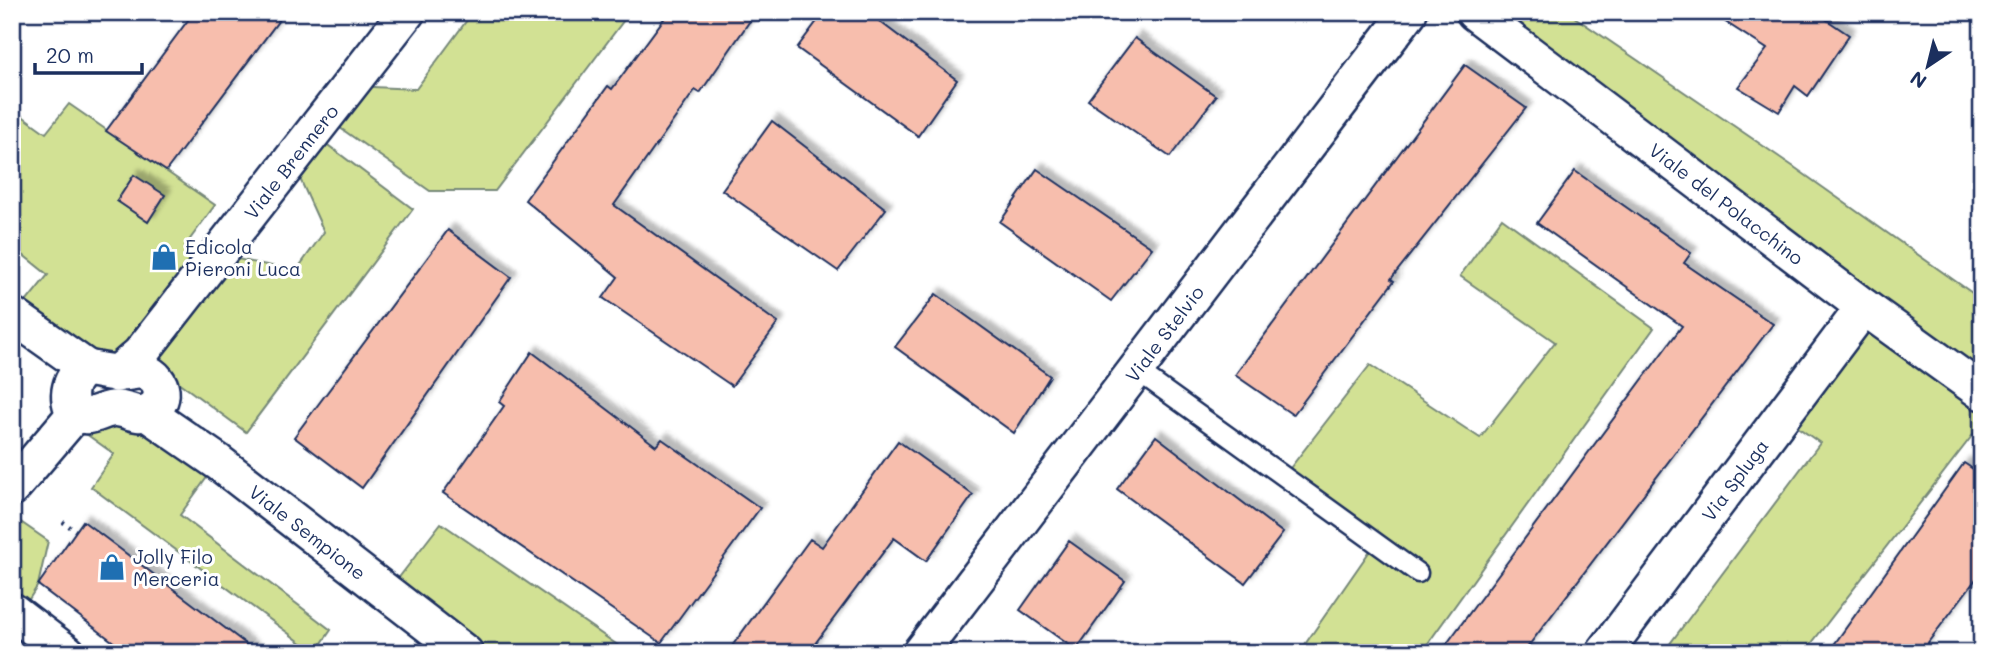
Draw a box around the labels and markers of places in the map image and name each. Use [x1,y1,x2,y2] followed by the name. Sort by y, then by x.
[185,234,301,281] place label: Edicola Pieroni Luca
[149,242,179,272] shop icon: Edicola Pieroni Luca
[133,544,220,591] place label: Jolly Filo Merceria
[97,552,127,582] shop icon: Jolly Filo Merceria

